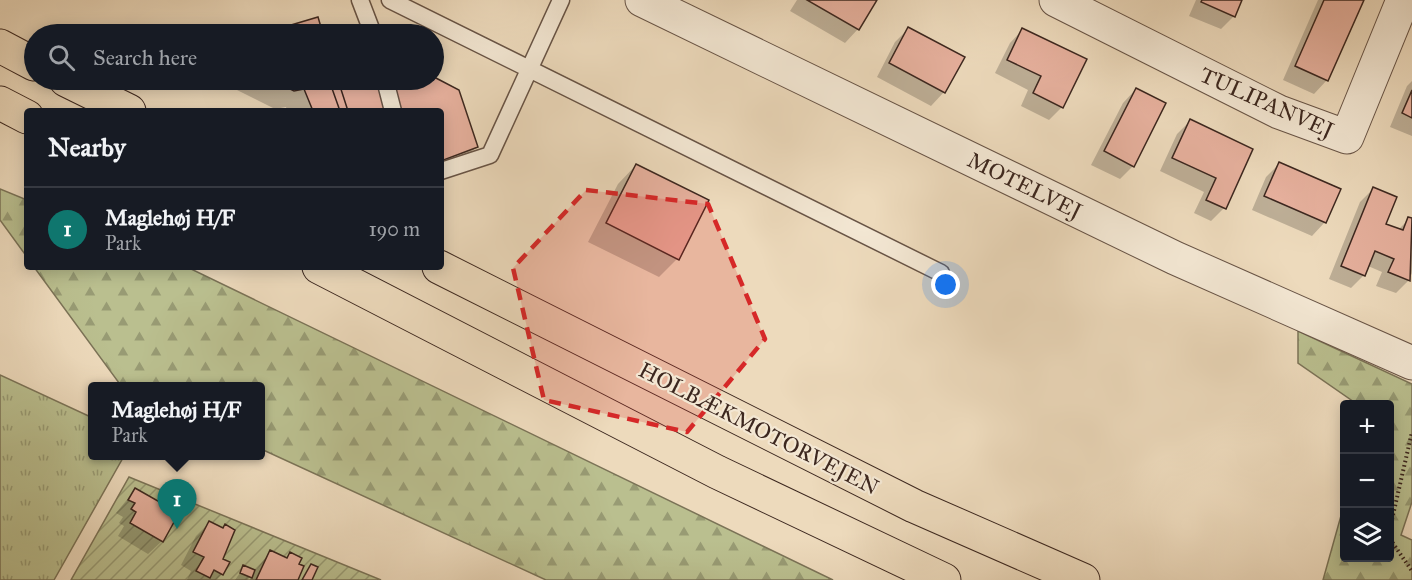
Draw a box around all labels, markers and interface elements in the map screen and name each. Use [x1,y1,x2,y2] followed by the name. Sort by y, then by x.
[24,24,444,90] search box
[45,41,78,74] icon: search
[93,44,197,71] text: Search here
[1196,61,1338,144] street label: TULIPANVEJ
[48,131,126,163] text: Nearby
[963,146,1087,225] street label: MOTELVEJ
[105,204,235,231] text: Maglehøj H/F
[64,217,71,241] text: 1
[369,217,420,241] text: 190 m
[105,231,141,255] text: Park
[931,270,960,299] your location
[634,356,884,501] street label: HOLBÆKMOTORVEJEN
[88,382,265,460] popup
[111,396,242,423] text: Maglehøj H/F
[1340,400,1394,562] map controls
[1340,400,1394,454] button: +
[111,423,148,447] text: Park
[1340,454,1394,508] button: −
[158,480,196,529] pin: 1
[1340,508,1394,562] button: layers

